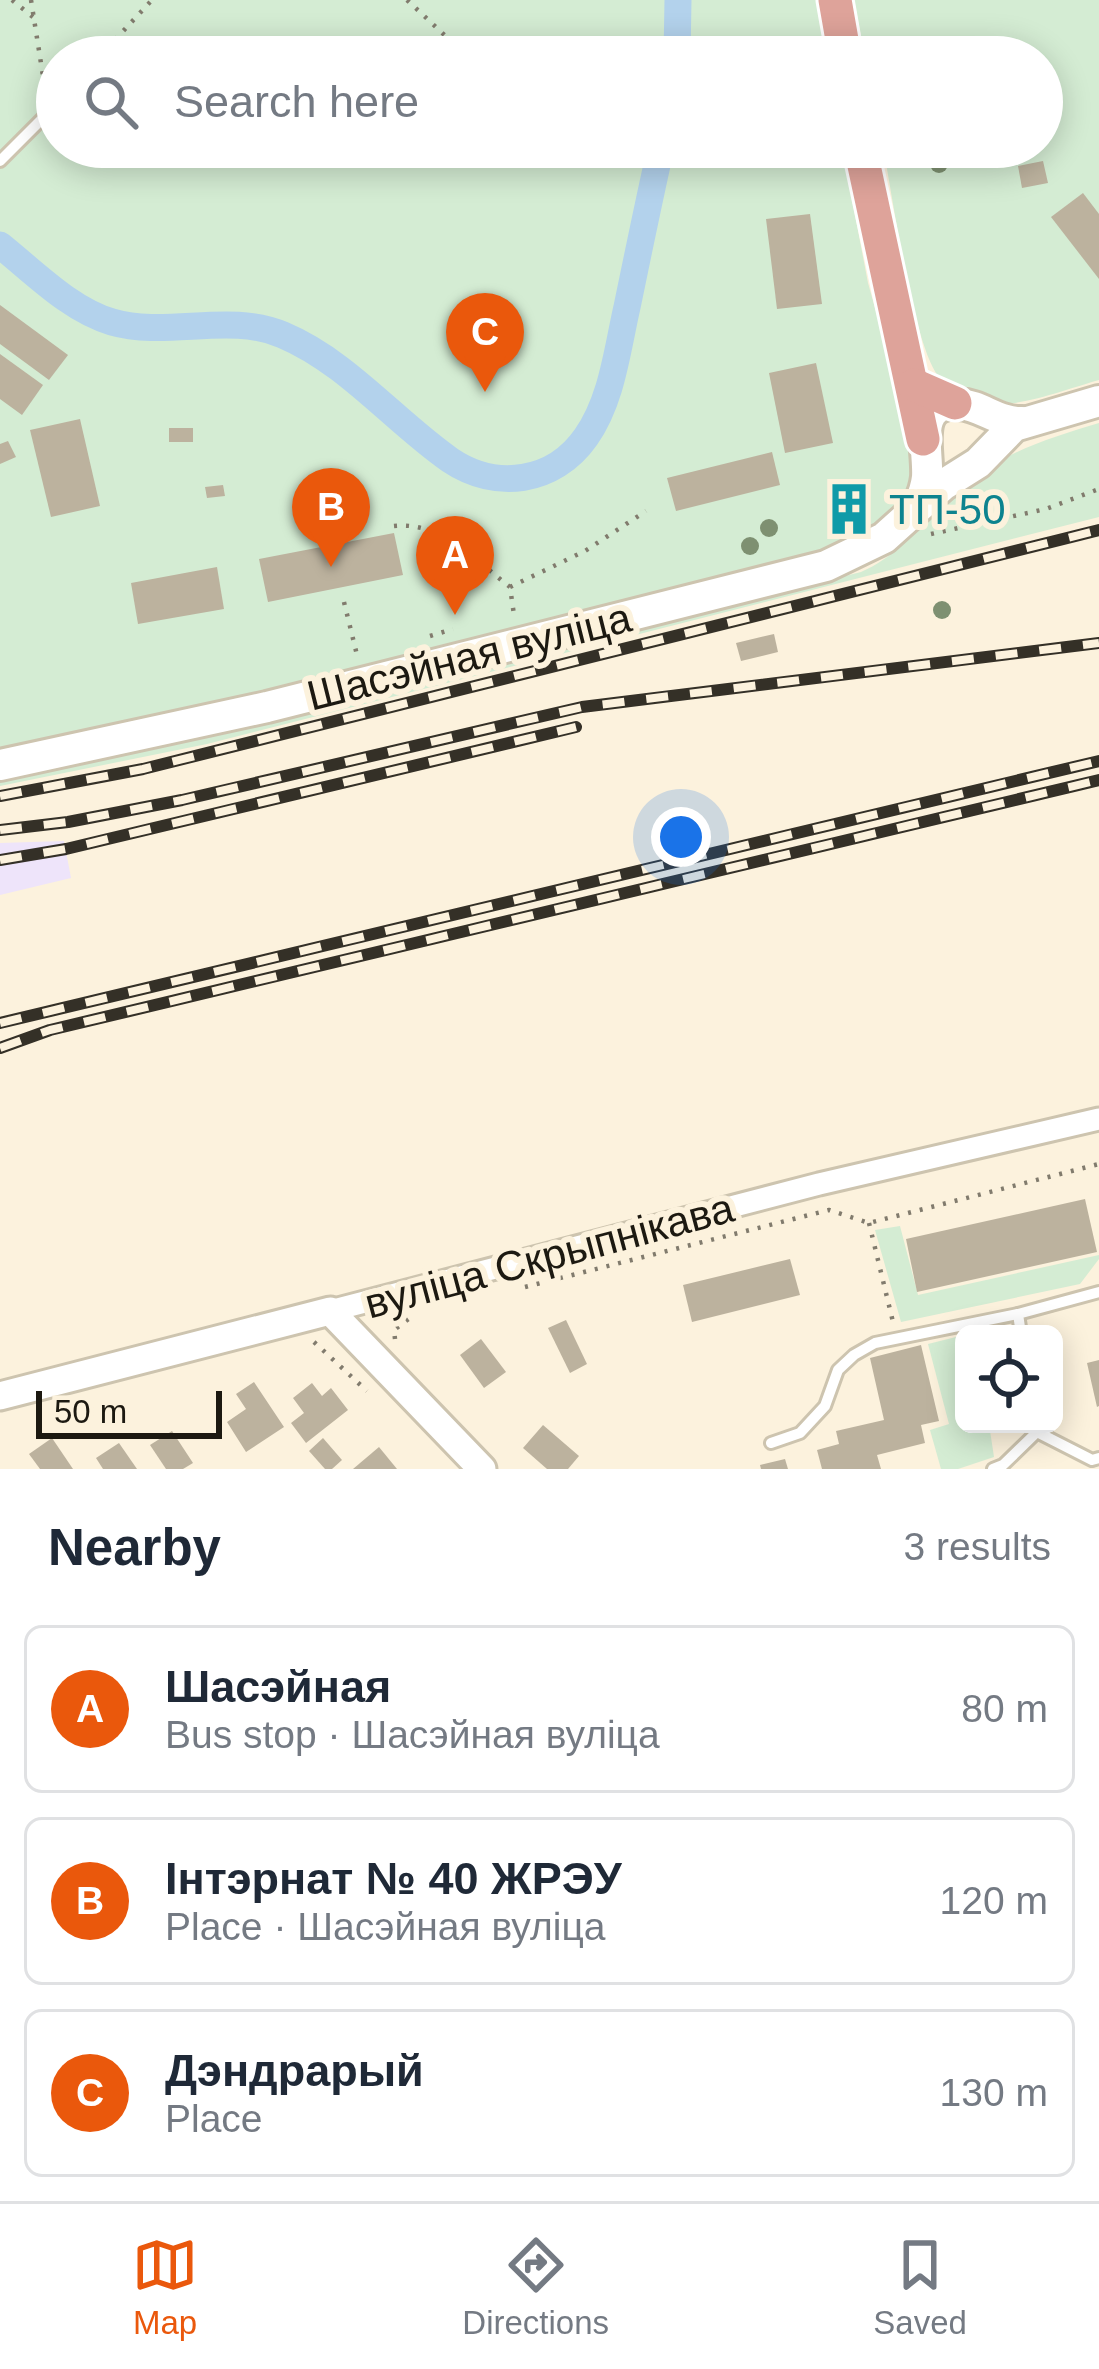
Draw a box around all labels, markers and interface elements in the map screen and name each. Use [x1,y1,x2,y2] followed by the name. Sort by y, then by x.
[36,36,1063,168] search box
[78,69,144,135] icon: search
[174,76,419,127] text: Search here
[446,293,524,392] pin: C
[292,468,370,567] pin: B
[820,480,878,538] building icon: ТП-50
[889,486,1006,533] place label: ТП-50
[416,516,494,615] pin: A
[302,593,636,719] street label: Шасэйная вуліца
[651,807,711,867] your location
[360,1183,739,1327] street label: вуліца Скрыпнікава
[955,1325,1063,1433] map controls
[955,1325,1063,1433] button: locate
[36,1385,222,1438] scale bar
[54,1393,127,1430] text: 50 m
[48,1519,221,1576] text: Nearby
[904,1525,1051,1568] text: 3 results
[165,1661,391,1712] text: Шасэйная
[76,1687,104,1730] text: A
[961,1687,1048,1730] text: 80 m
[165,1713,660,1756] text: Bus stop · Шасэйная вуліца
[165,1853,622,1904] text: Інтэрнат № 40 ЖРЭУ
[76,1879,104,1922] text: B
[940,1879,1048,1922] text: 120 m
[165,1905,605,1948] text: Place · Шасэйная вуліца
[165,2045,424,2096] text: Дэндрарый
[76,2071,104,2114] text: C
[940,2071,1048,2114] text: 130 m
[165,2097,263,2140] text: Place
[132,2232,198,2342] tab: Map
[462,2232,609,2342] tab: Directions
[873,2232,967,2342] tab: Saved

